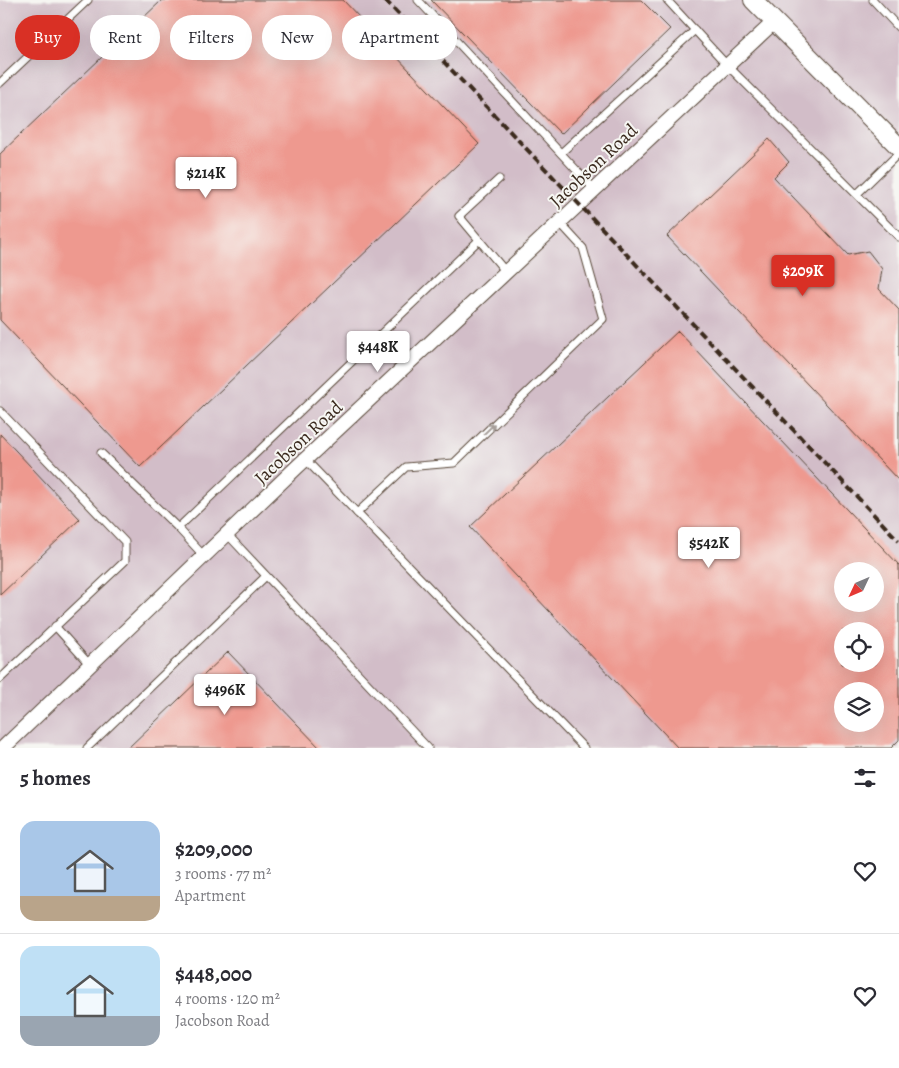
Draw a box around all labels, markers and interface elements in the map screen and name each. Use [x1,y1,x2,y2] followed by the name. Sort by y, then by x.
[15,15,80,60] chip: Buy
[90,15,160,60] chip: Rent
[170,15,252,60] chip: Filters
[262,15,332,60] chip: New
[342,15,457,60] chip: Apartment
[544,117,644,214] street label: Jacobson Road
[171,156,241,199] pin: $214K
[187,162,225,184] text: $214K
[768,254,838,297] pin: $209K
[782,260,824,282] text: $209K
[343,330,413,373] pin: $448K
[358,336,398,358] text: $448K
[249,394,349,491] street label: Jacobson Road
[483,423,496,435] one-way arrow
[674,526,744,569] pin: $542K
[689,532,729,554] text: $542K
[834,562,884,612] north arrow
[834,562,884,732] map controls
[834,622,884,672] button: locate
[190,674,260,716] pin: $496K
[205,679,245,701] text: $496K
[834,682,884,732] button: layers
[20,764,91,792] text: 5 homes
[851,764,879,792] icon: filters
[175,835,253,863] text: $209,000
[60,841,120,901] icon: home
[851,857,879,885] icon: heart
[175,863,271,885] text: 3 rooms · 77 m²
[175,885,246,907] text: Apartment
[175,960,252,988] text: $448,000
[60,966,120,1026] icon: home
[851,982,879,1010] icon: heart
[175,988,280,1010] text: 4 rooms · 120 m²
[175,1010,270,1032] text: Jacobson Road

